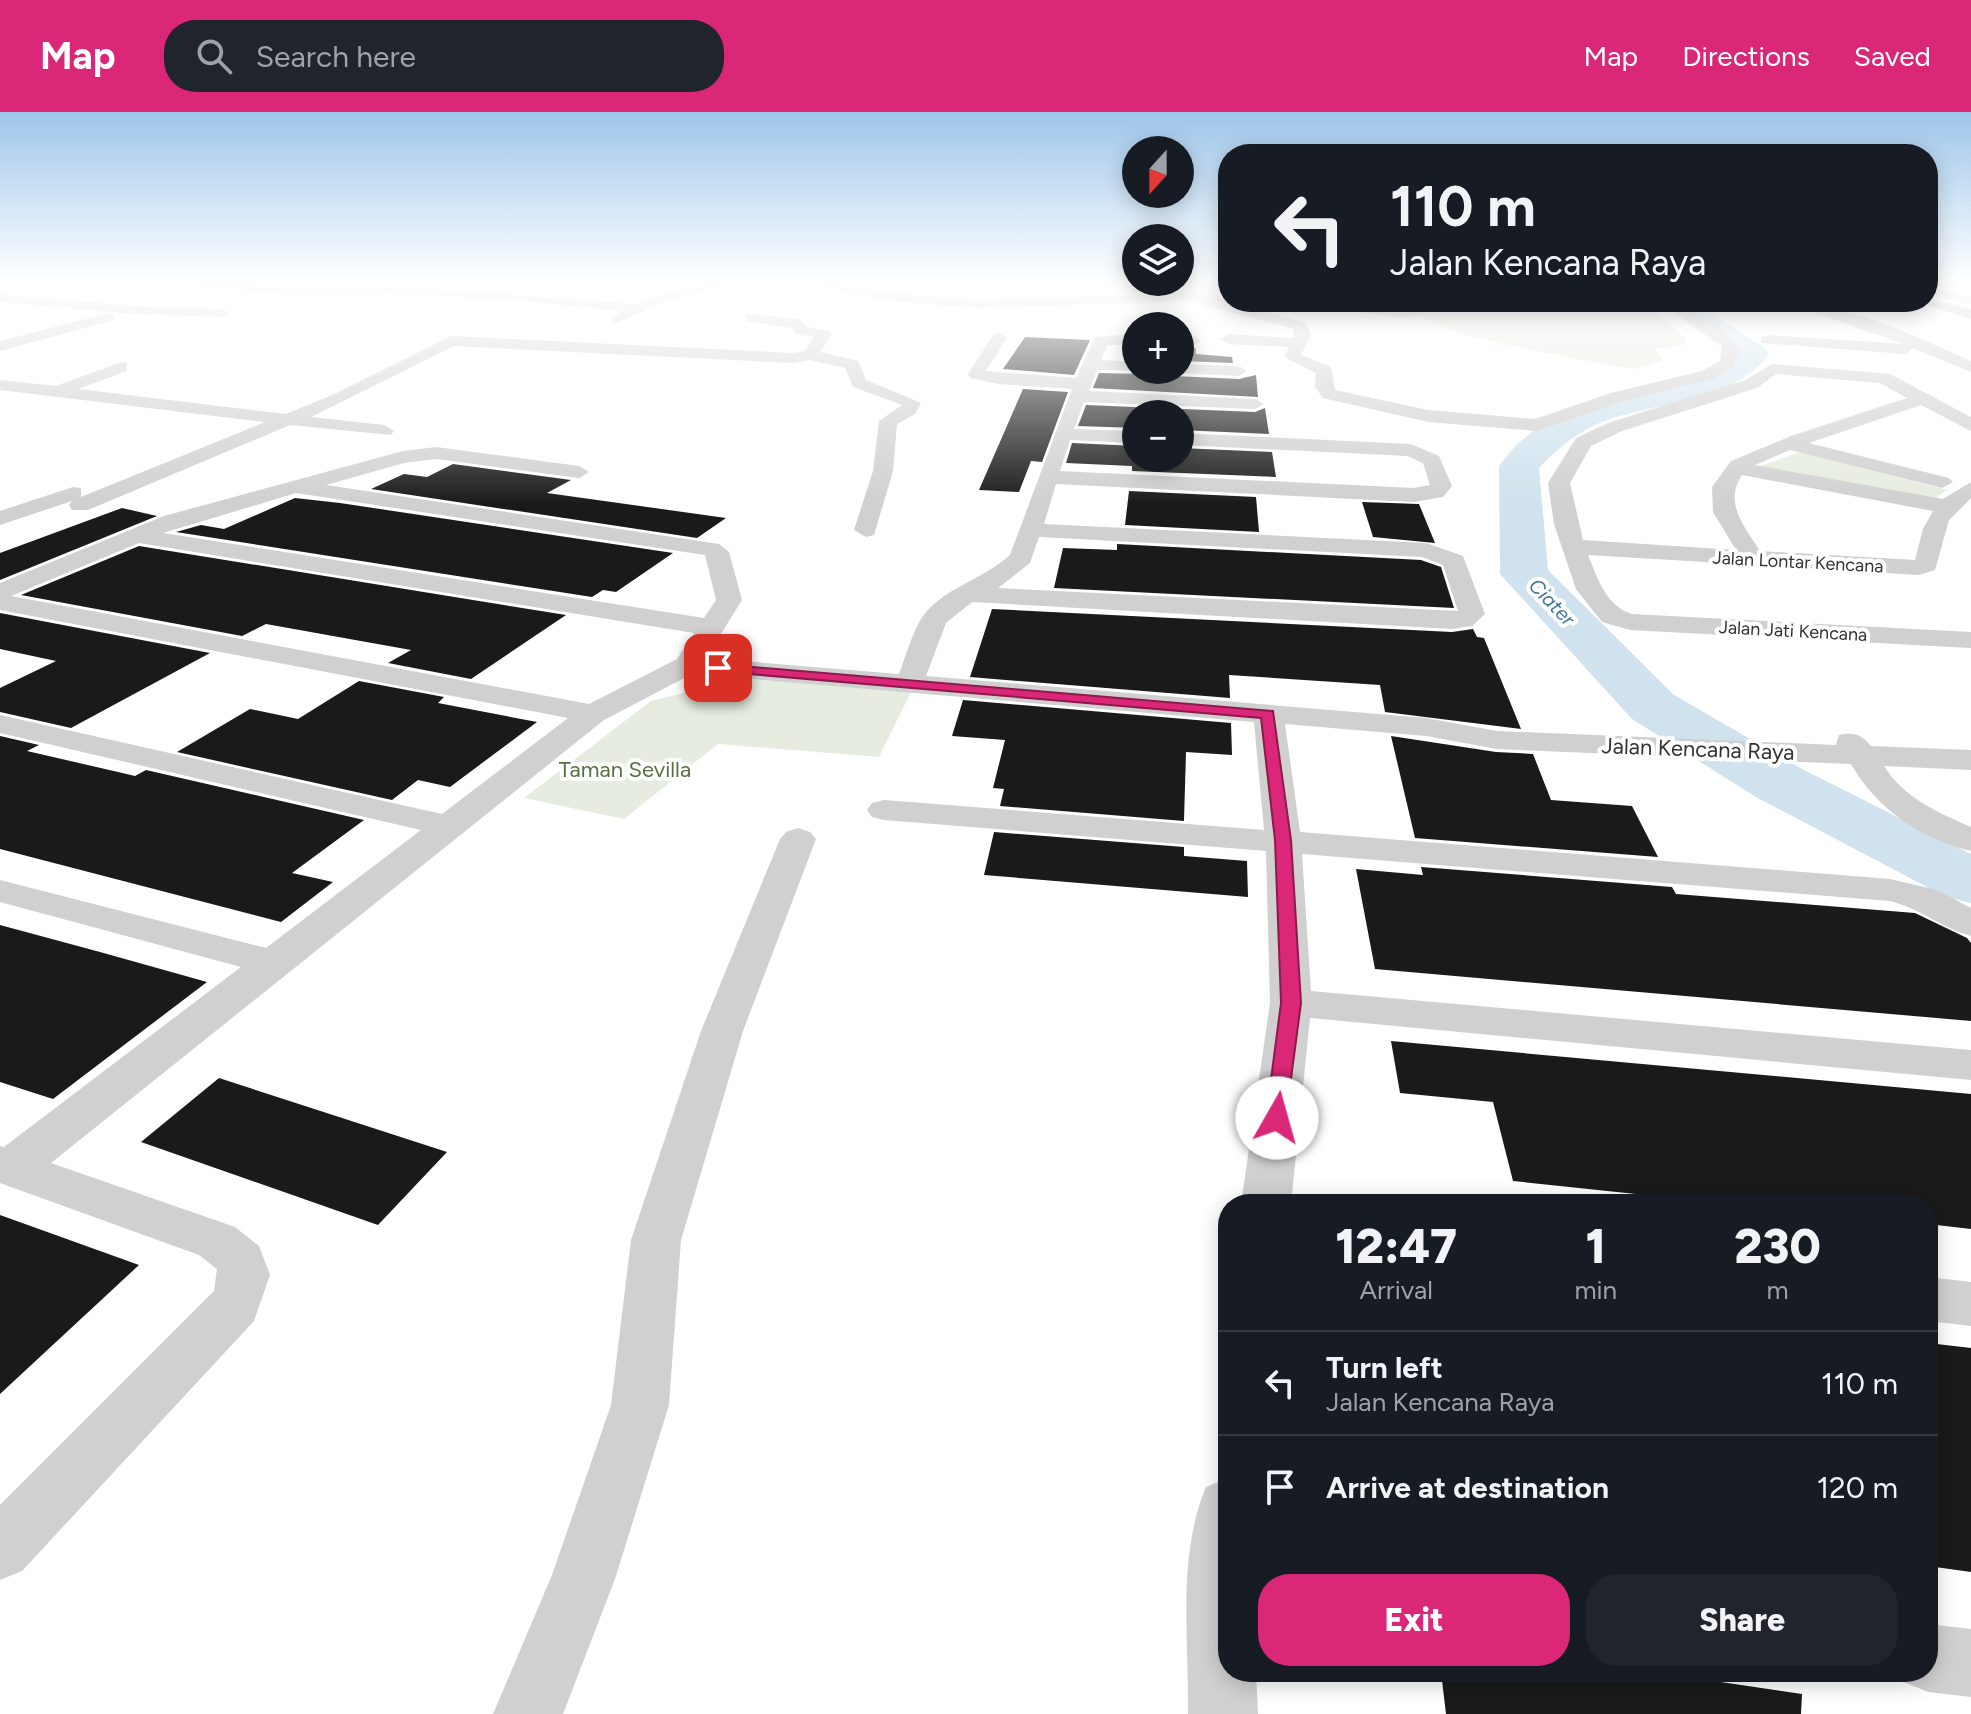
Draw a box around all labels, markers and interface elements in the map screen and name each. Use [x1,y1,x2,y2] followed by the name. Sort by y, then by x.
[164,20,724,92] search box
[40,33,116,79] text: Map
[192,34,236,78] icon: search
[256,38,416,75] text: Search here
[1584,39,1638,73] text: Map
[1682,39,1810,73] text: Directions
[1854,39,1931,73] text: Saved
[1122,136,1194,208] north arrow
[1122,136,1194,472] map controls
[1390,173,1536,240] text: 110 m
[1258,176,1362,280] icon: left
[1122,224,1194,296] button: layers
[1390,241,1706,284] text: Jalan Kencana Raya
[1122,312,1194,384] button: +
[1122,400,1194,472] button: −
[1712,547,1884,577] street label: Jalan Lontar Kencana
[1524,573,1581,631] water label: Ciater
[1718,616,1868,646] street label: Jalan Jati Kencana
[684,634,752,702] pin
[696,646,740,690] icon: arrive
[1601,732,1795,766] street label: Jalan Kencana Raya
[559,756,691,783] park label: Taman Sevilla
[1235,1076,1319,1160] position arrow
[1335,1217,1457,1275] text: 12:47
[1586,1217,1606,1275] text: 1
[1734,1217,1821,1275] text: 230
[1359,1274,1433,1306] text: Arrival
[1574,1274,1617,1306] text: min
[1766,1274,1789,1306] text: m
[1326,1349,1443,1386] text: Turn left
[1258,1361,1302,1405] icon: left
[1821,1365,1898,1402] text: 110 m
[1326,1386,1554,1418] text: Jalan Kencana Raya
[1258,1465,1302,1509] icon: arrive
[1326,1469,1609,1506] text: Arrive at destination
[1817,1469,1898,1506] text: 120 m
[1258,1574,1570,1666] button: Exit
[1586,1574,1898,1666] button: Share

